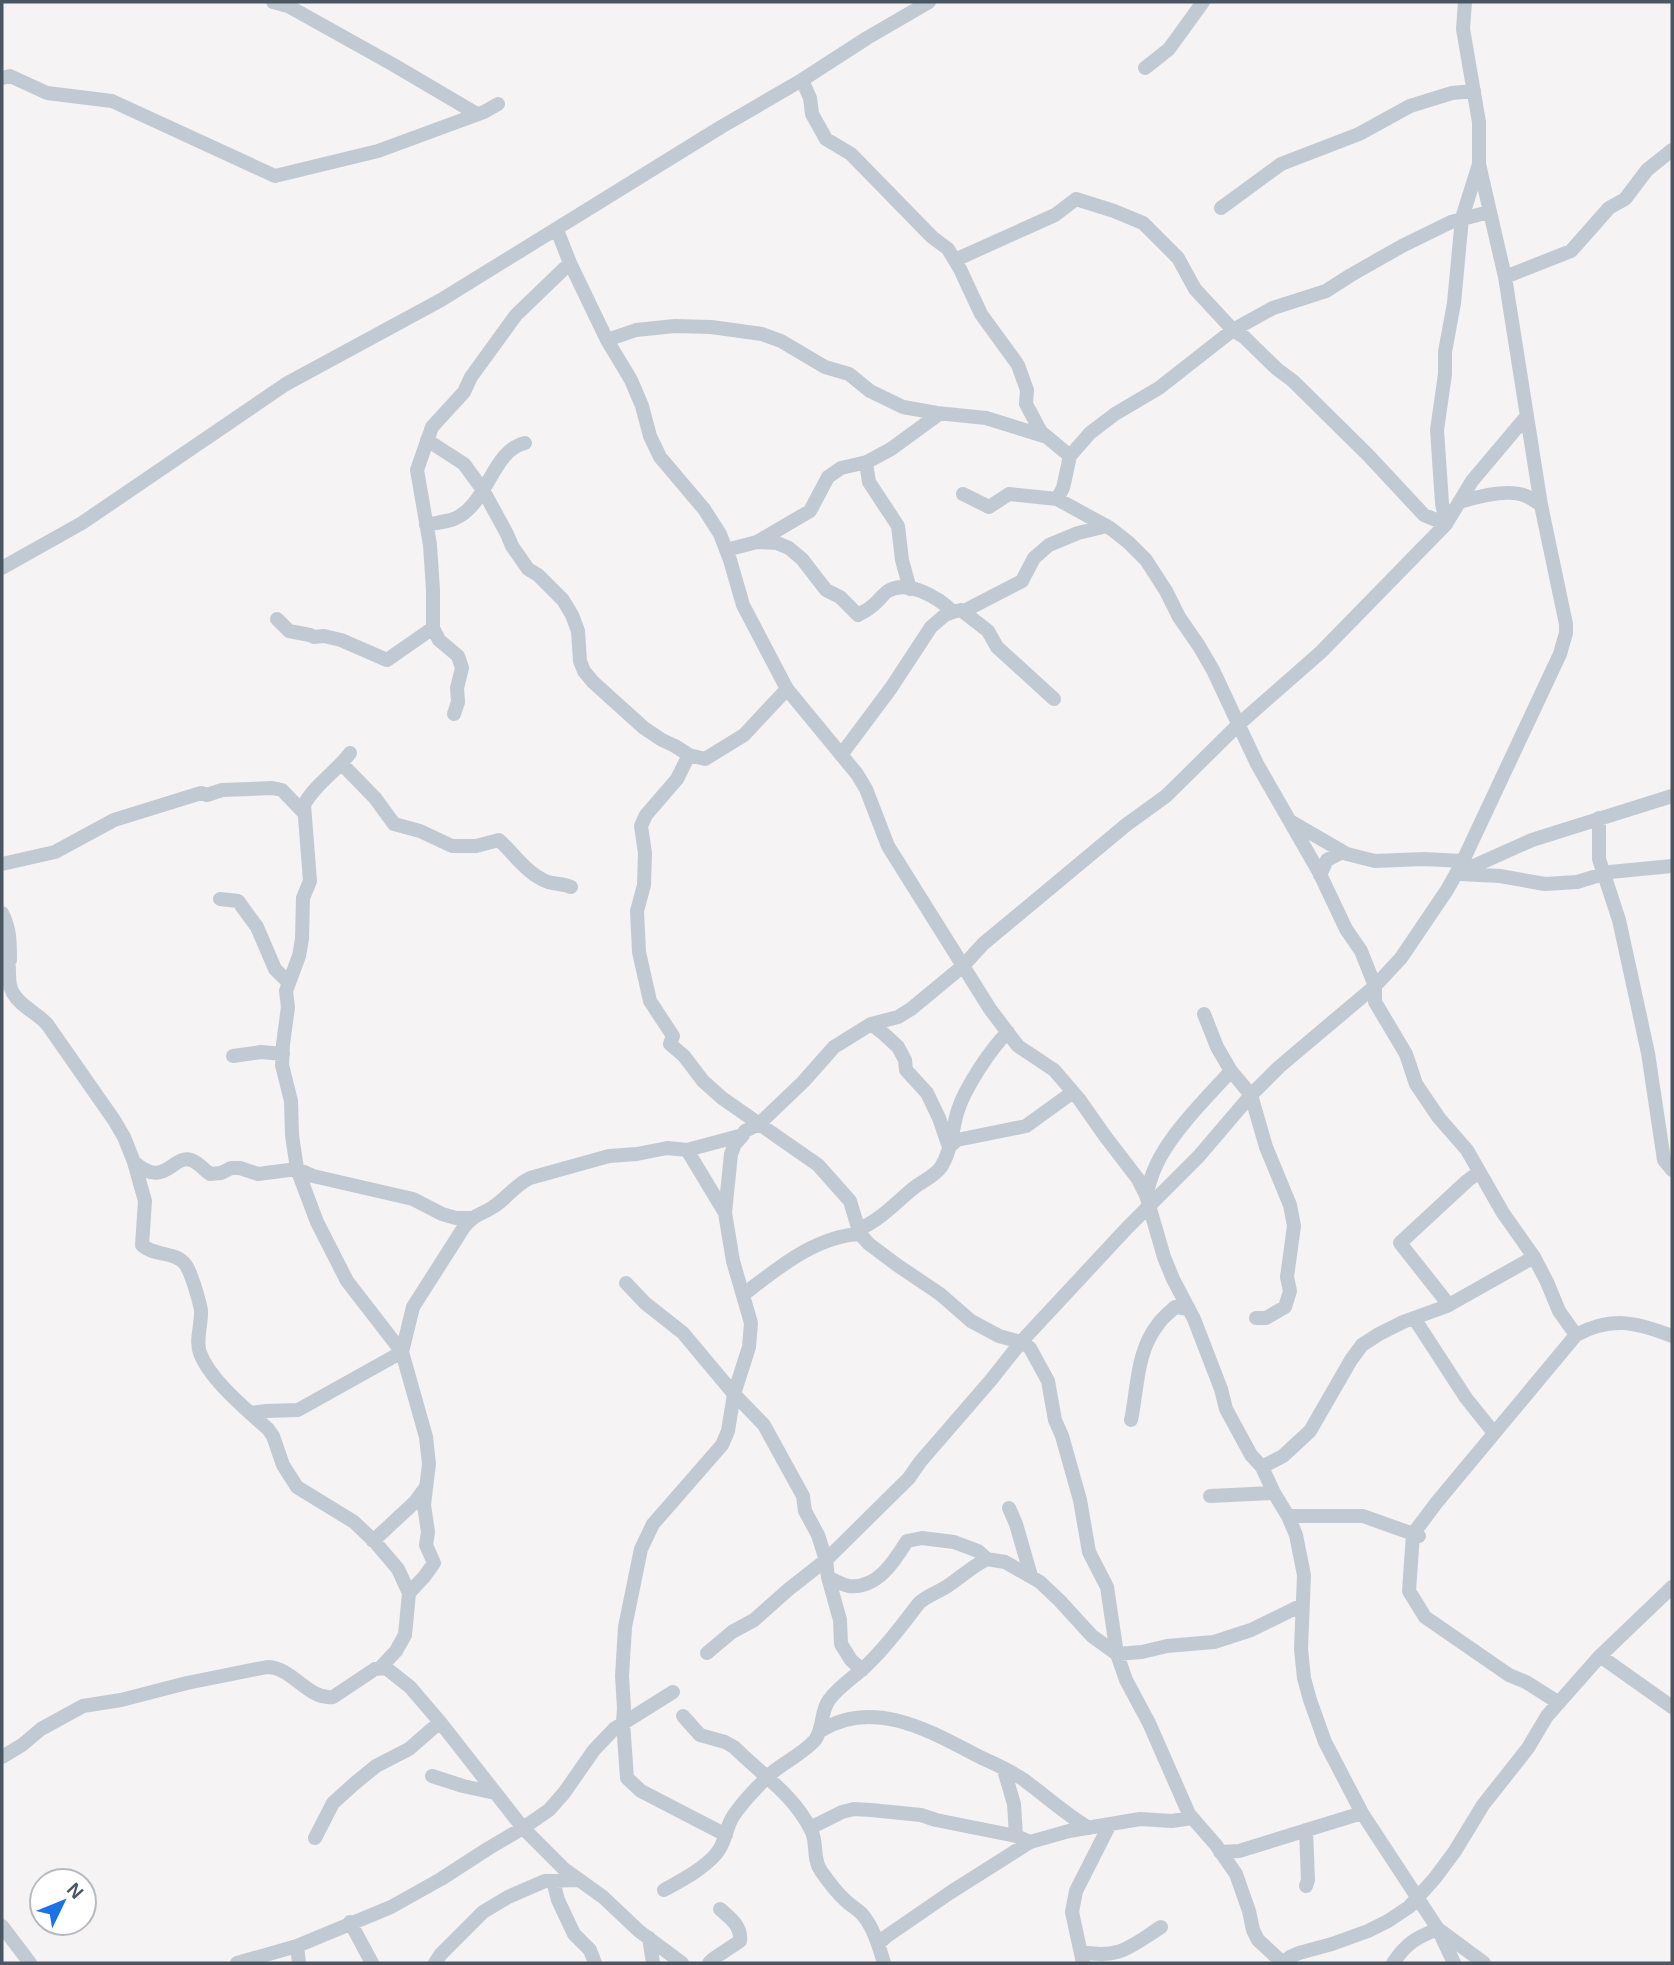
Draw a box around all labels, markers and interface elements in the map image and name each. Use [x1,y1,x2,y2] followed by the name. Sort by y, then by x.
[28,1867,98,1937] north arrow
[63,1879,87,1903] text: N

